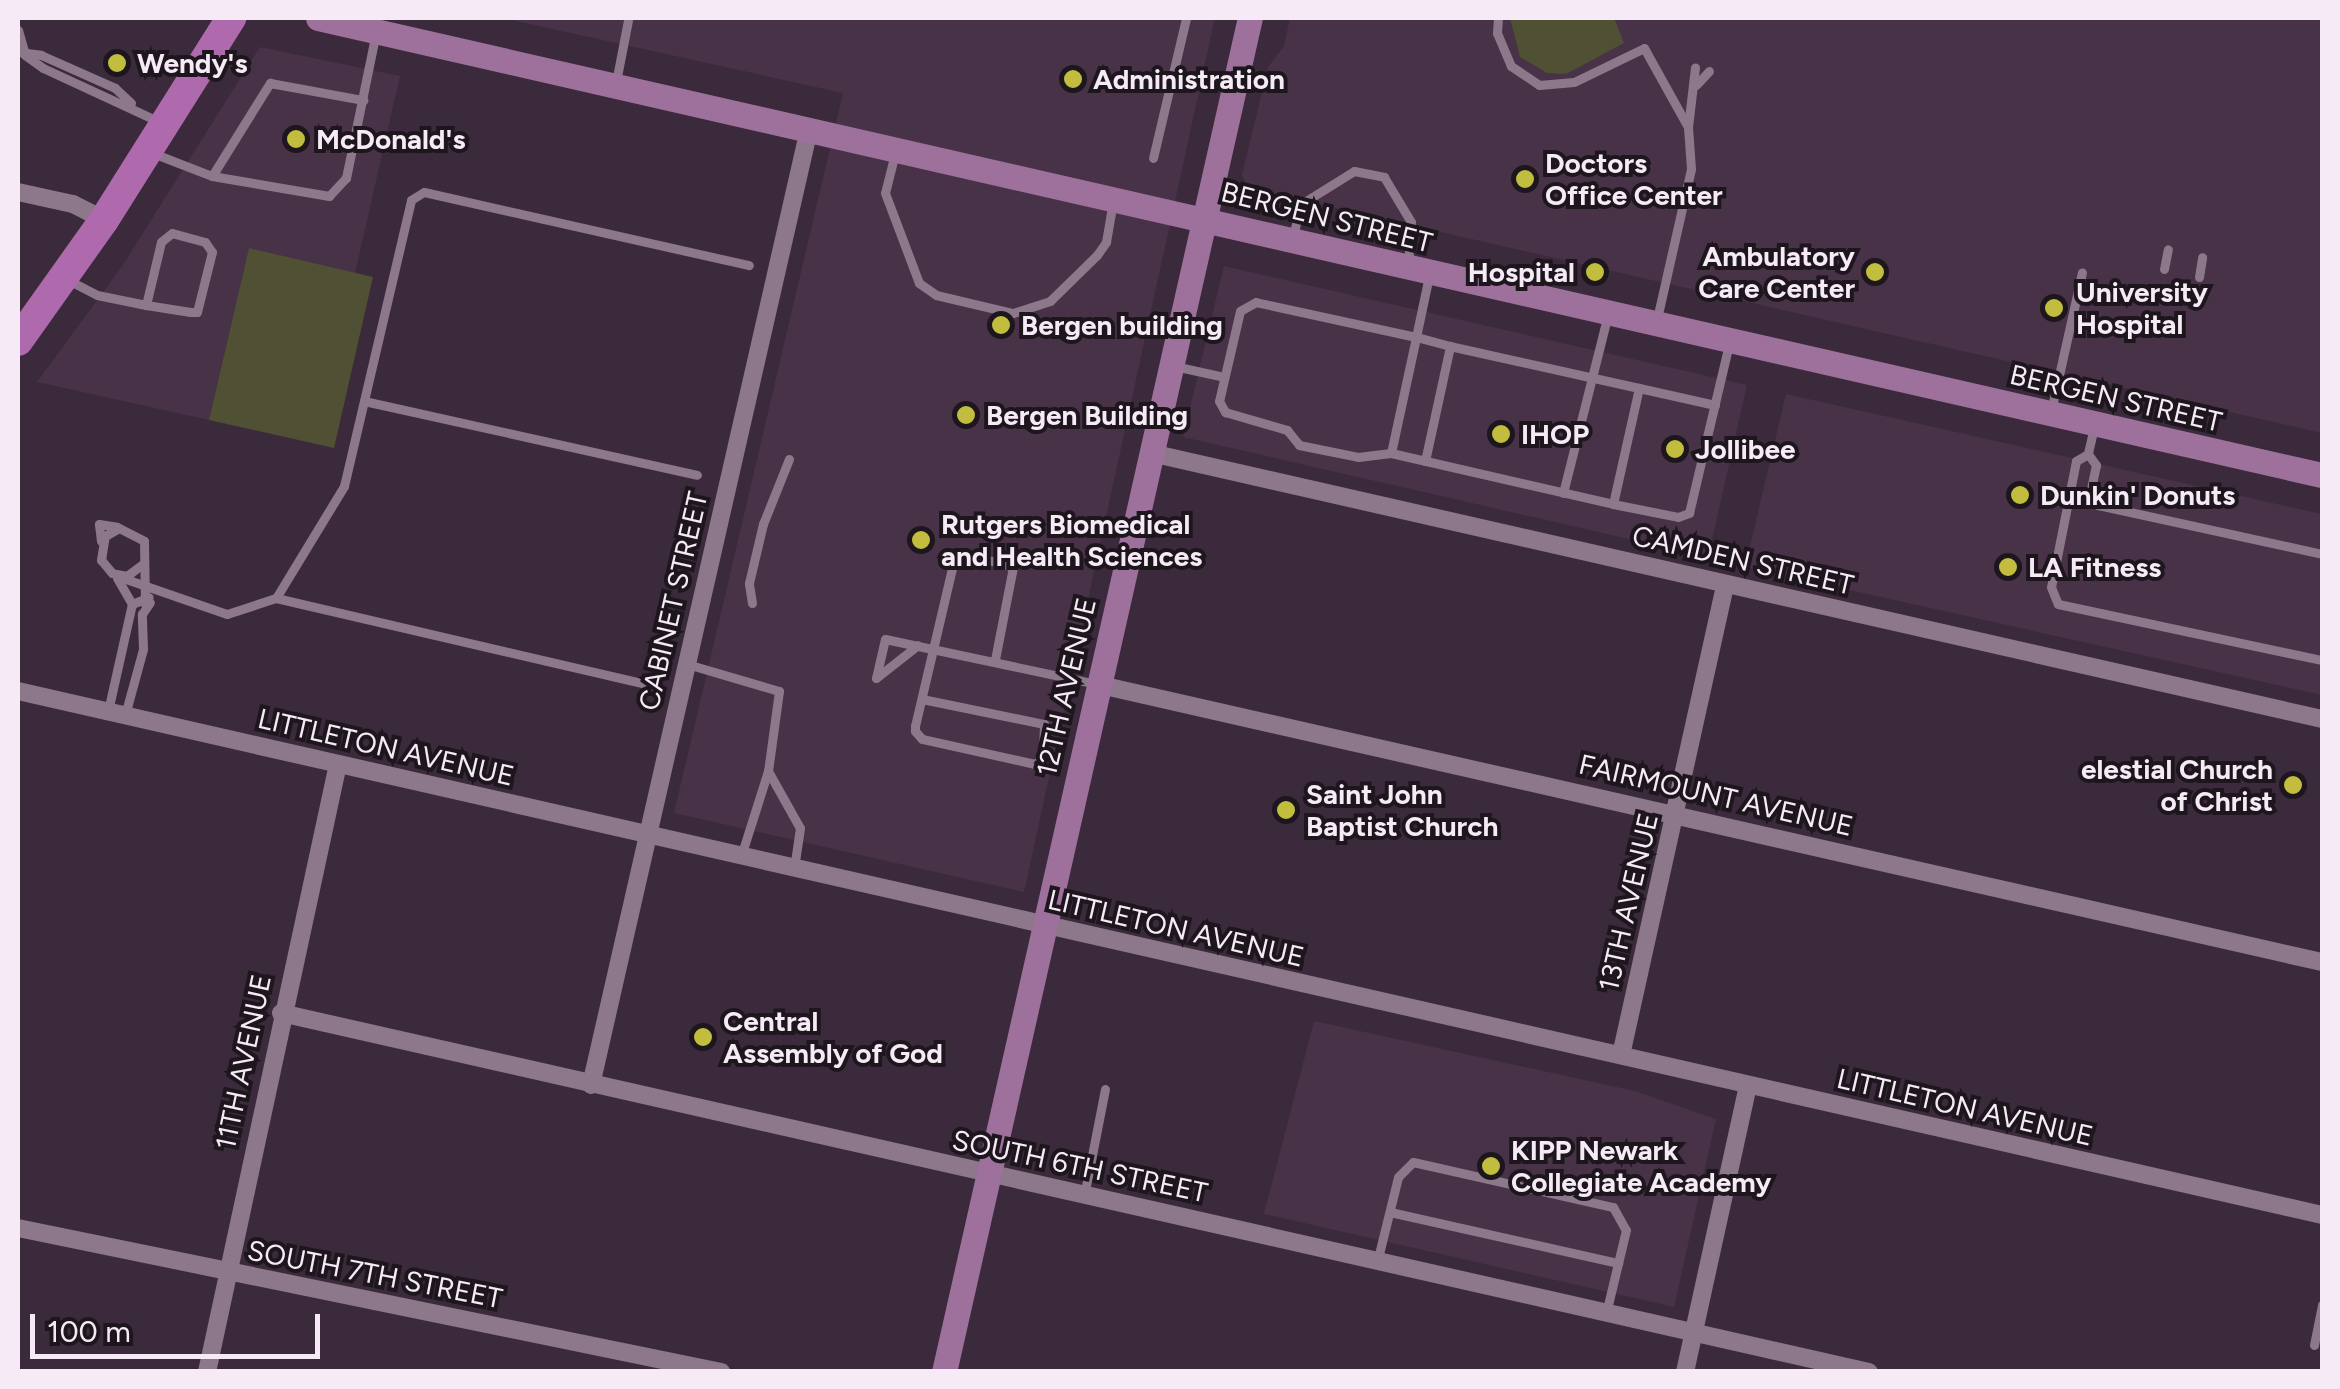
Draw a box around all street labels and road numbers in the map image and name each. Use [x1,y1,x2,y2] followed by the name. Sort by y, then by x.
[1218,175,1436,259] street label: BERGEN STREET
[2007,357,2225,439] street label: BERGEN STREET
[632,488,714,714] street label: CABINET STREET
[1629,518,1857,602] street label: CAMDEN STREET
[1029,594,1103,780] street label: 12TH AVENUE
[255,701,517,793] street label: LITTLETON AVENUE
[1576,747,1856,843] street label: FAIRMOUNT AVENUE
[1591,810,1665,994] street label: 13TH AVENUE
[1045,882,1307,974] street label: LITTLETON AVENUE
[208,971,278,1153] street label: 11TH AVENUE
[1834,1061,2096,1153] street label: LITTLETON AVENUE
[949,1123,1211,1209] street label: SOUTH 6TH STREET
[245,1233,505,1315] street label: SOUTH 7TH STREET

